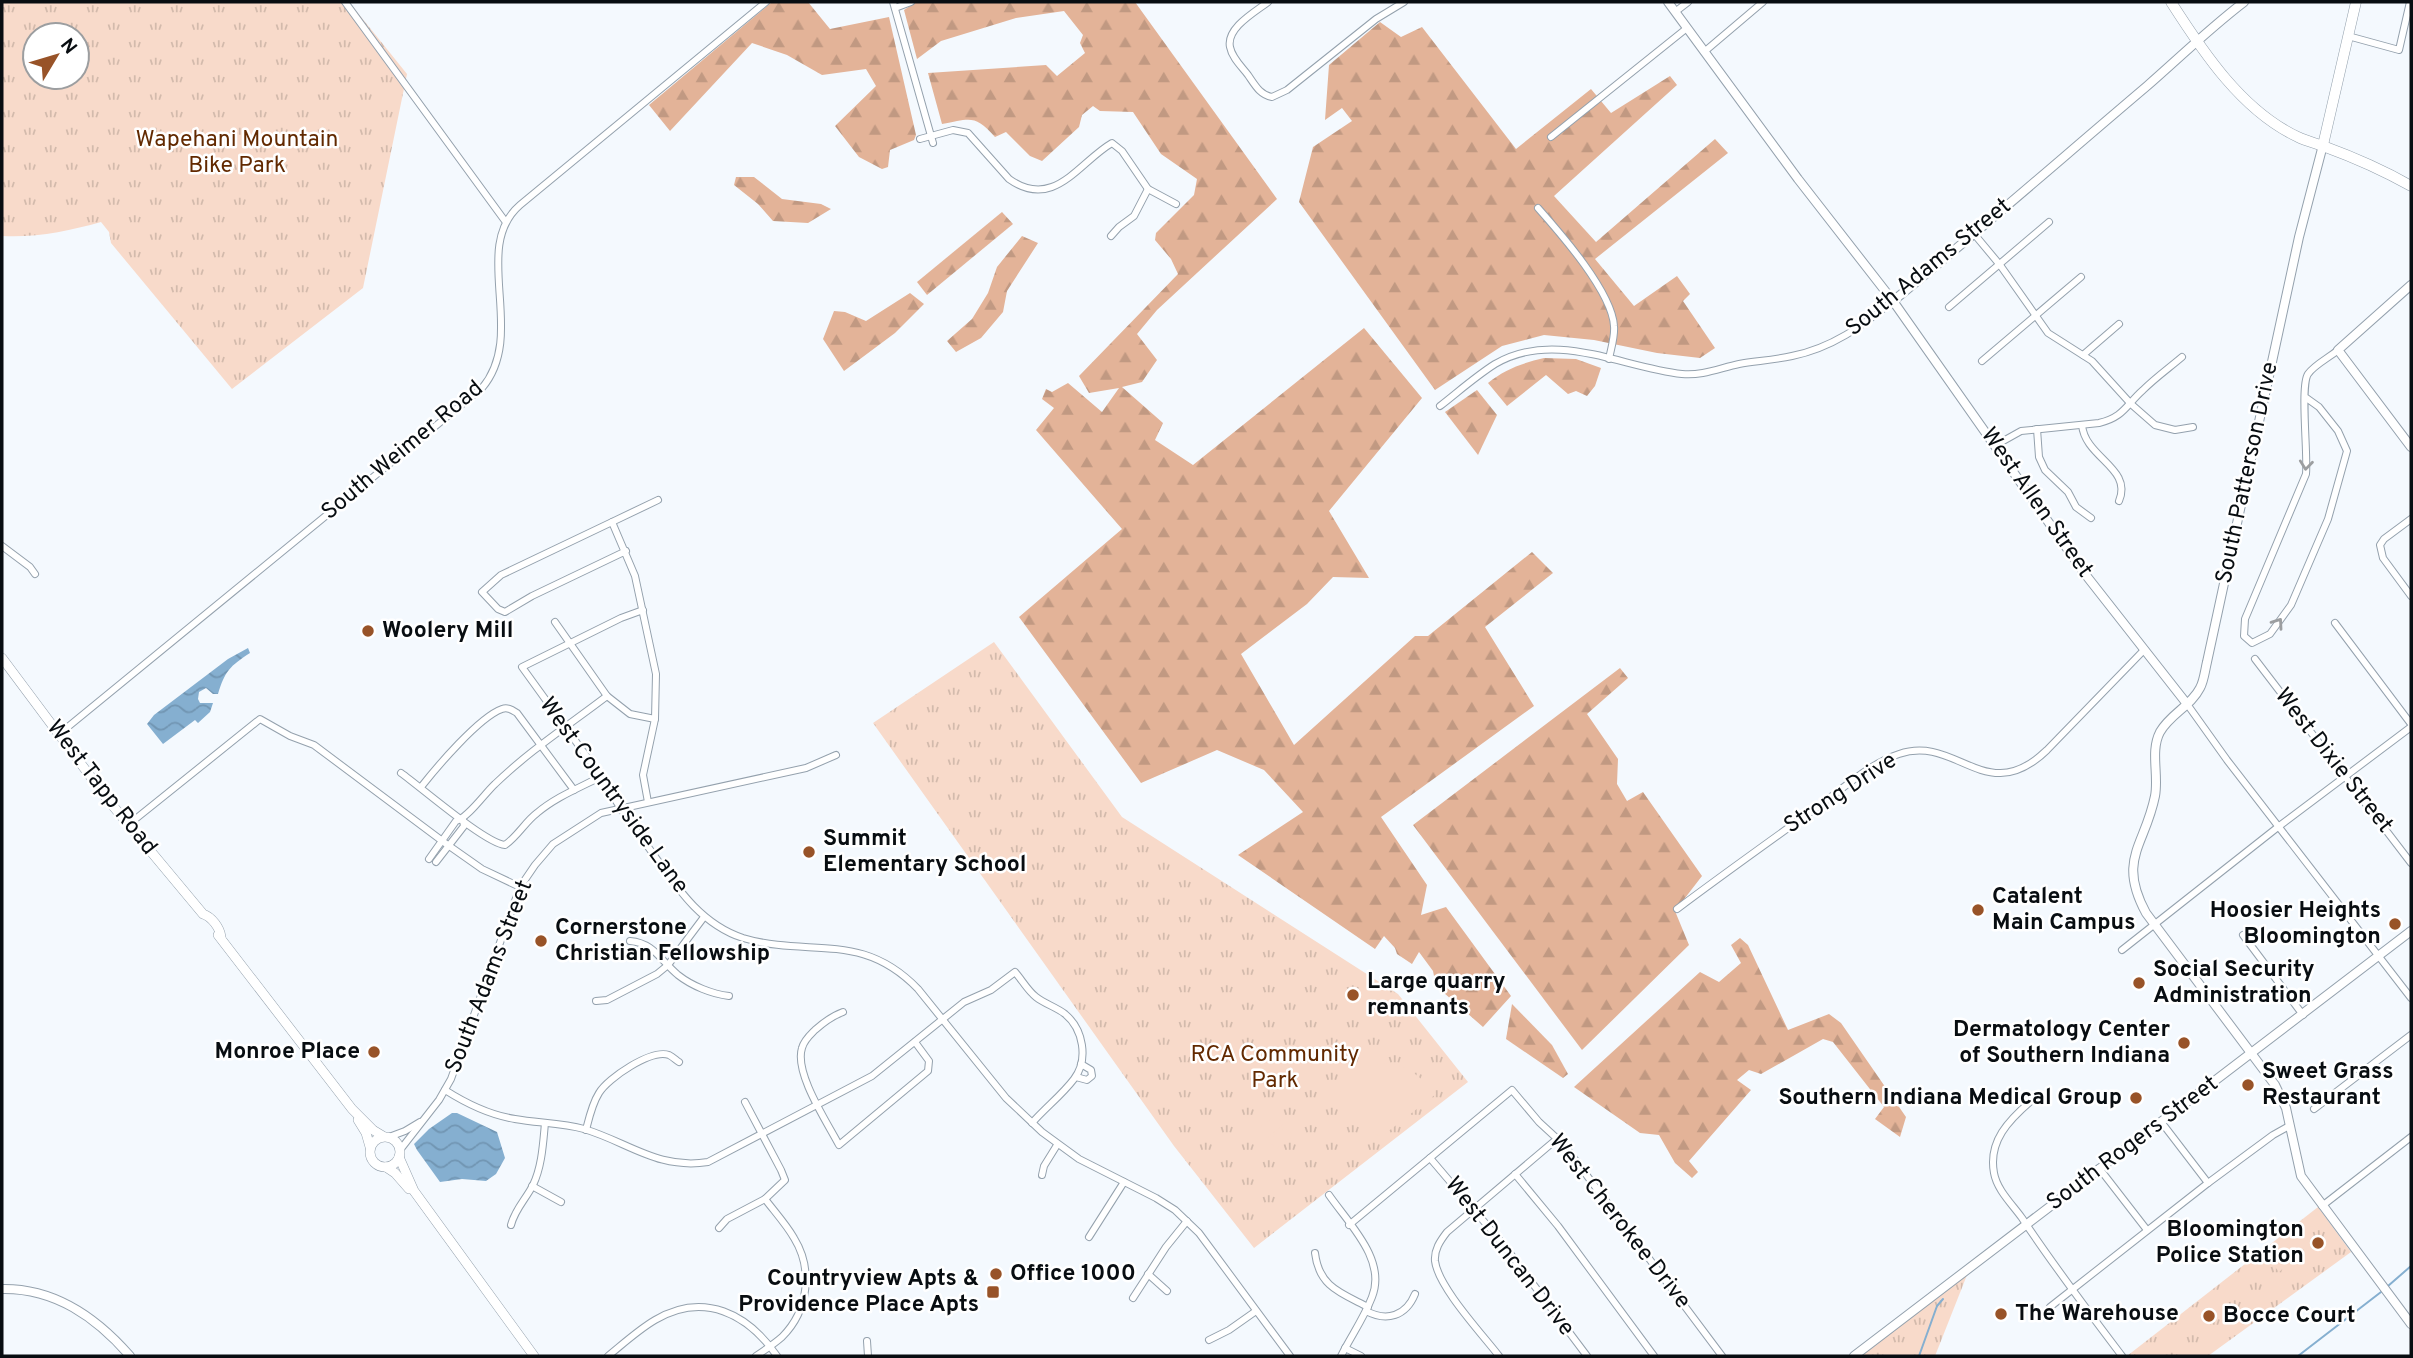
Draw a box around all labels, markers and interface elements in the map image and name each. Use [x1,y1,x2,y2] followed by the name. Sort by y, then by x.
[21,21,91,91] north arrow
[54,34,81,60] text: N
[136,126,338,181] park label: Wapehani Mountain Bike Park
[1840,192,2018,344] street label: South Adams Street
[2210,360,2286,586] street label: South Patterson Drive
[316,375,490,527] street label: South Weimer Road
[1973,422,2099,584] street label: West Allen Street
[2298,459,2313,471] one-way arrow
[382,617,513,646] place label: Woolery Mill
[2270,618,2282,631] one-way arrow
[360,623,376,639] marker: Woolery Mill
[2267,683,2399,839] street label: West Dixie Street
[532,692,694,900] street label: West Countryside Lane
[39,715,163,861] street label: West Tapp Road
[1779,747,1903,841] street label: Strong Drive
[823,825,1027,880] place label: Summit Elementary School
[801,844,817,860] marker: Summit Elementary School
[440,876,540,1078] street label: South Adams Street
[1992,883,2136,938] place label: Catalent Main Campus
[2210,897,2381,952] place label: Hoosier Heights Bloomington
[1970,902,1986,918] marker: Catalent Main Campus
[555,914,770,969] place label: Cornerstone Christian Fellowship
[2387,916,2403,932] marker: Hoosier Heights Bloomington
[533,933,549,949] marker: Cornerstone Christian Fellowship
[2153,956,2315,1011] place label: Social Security Administration
[1367,968,1506,1023] place label: Large quarry remnants
[2131,975,2147,991] marker: Social Security Administration
[1345,987,1361,1003] marker: Large quarry remnants
[1953,1016,2170,1071] place label: Dermatology Center of Southern Indiana
[2176,1035,2192,1051] marker: Dermatology Center of Southern Indiana
[215,1038,360,1067] place label: Monroe Place
[1191,1041,1359,1096] park label: RCA Community Park
[366,1044,382,1060] marker: Monroe Place
[2262,1058,2394,1113] place label: Sweet Grass Restaurant
[2041,1070,2225,1218] street label: South Rogers Street
[2240,1077,2256,1093] marker: Sweet Grass Restaurant
[1779,1084,2122,1113] place label: Southern Indiana Medical Group
[2128,1090,2144,1106] marker: Southern Indiana Medical Group
[1542,1129,1696,1315] street label: West Cherokee Drive
[1438,1172,1580,1342] street label: West Duncan Drive
[2156,1216,2304,1271] place label: Bloomington Police Station
[2310,1235,2326,1251] marker: Bloomington Police Station
[1010,1260,1136,1289] place label: Office 1000
[738,1265,979,1320] place label: Countryview Apts & Providence Place Apts
[988,1266,1004,1282] marker: Office 1000
[985,1284,1001,1300] marker: Countryview Apts & Providence Place Apts
[2015,1300,2179,1329] place label: The Warehouse
[2223,1302,2356,1331] place label: Bocce Court
[1993,1306,2009,1322] marker: The Warehouse
[2201,1308,2217,1324] marker: Bocce Court

